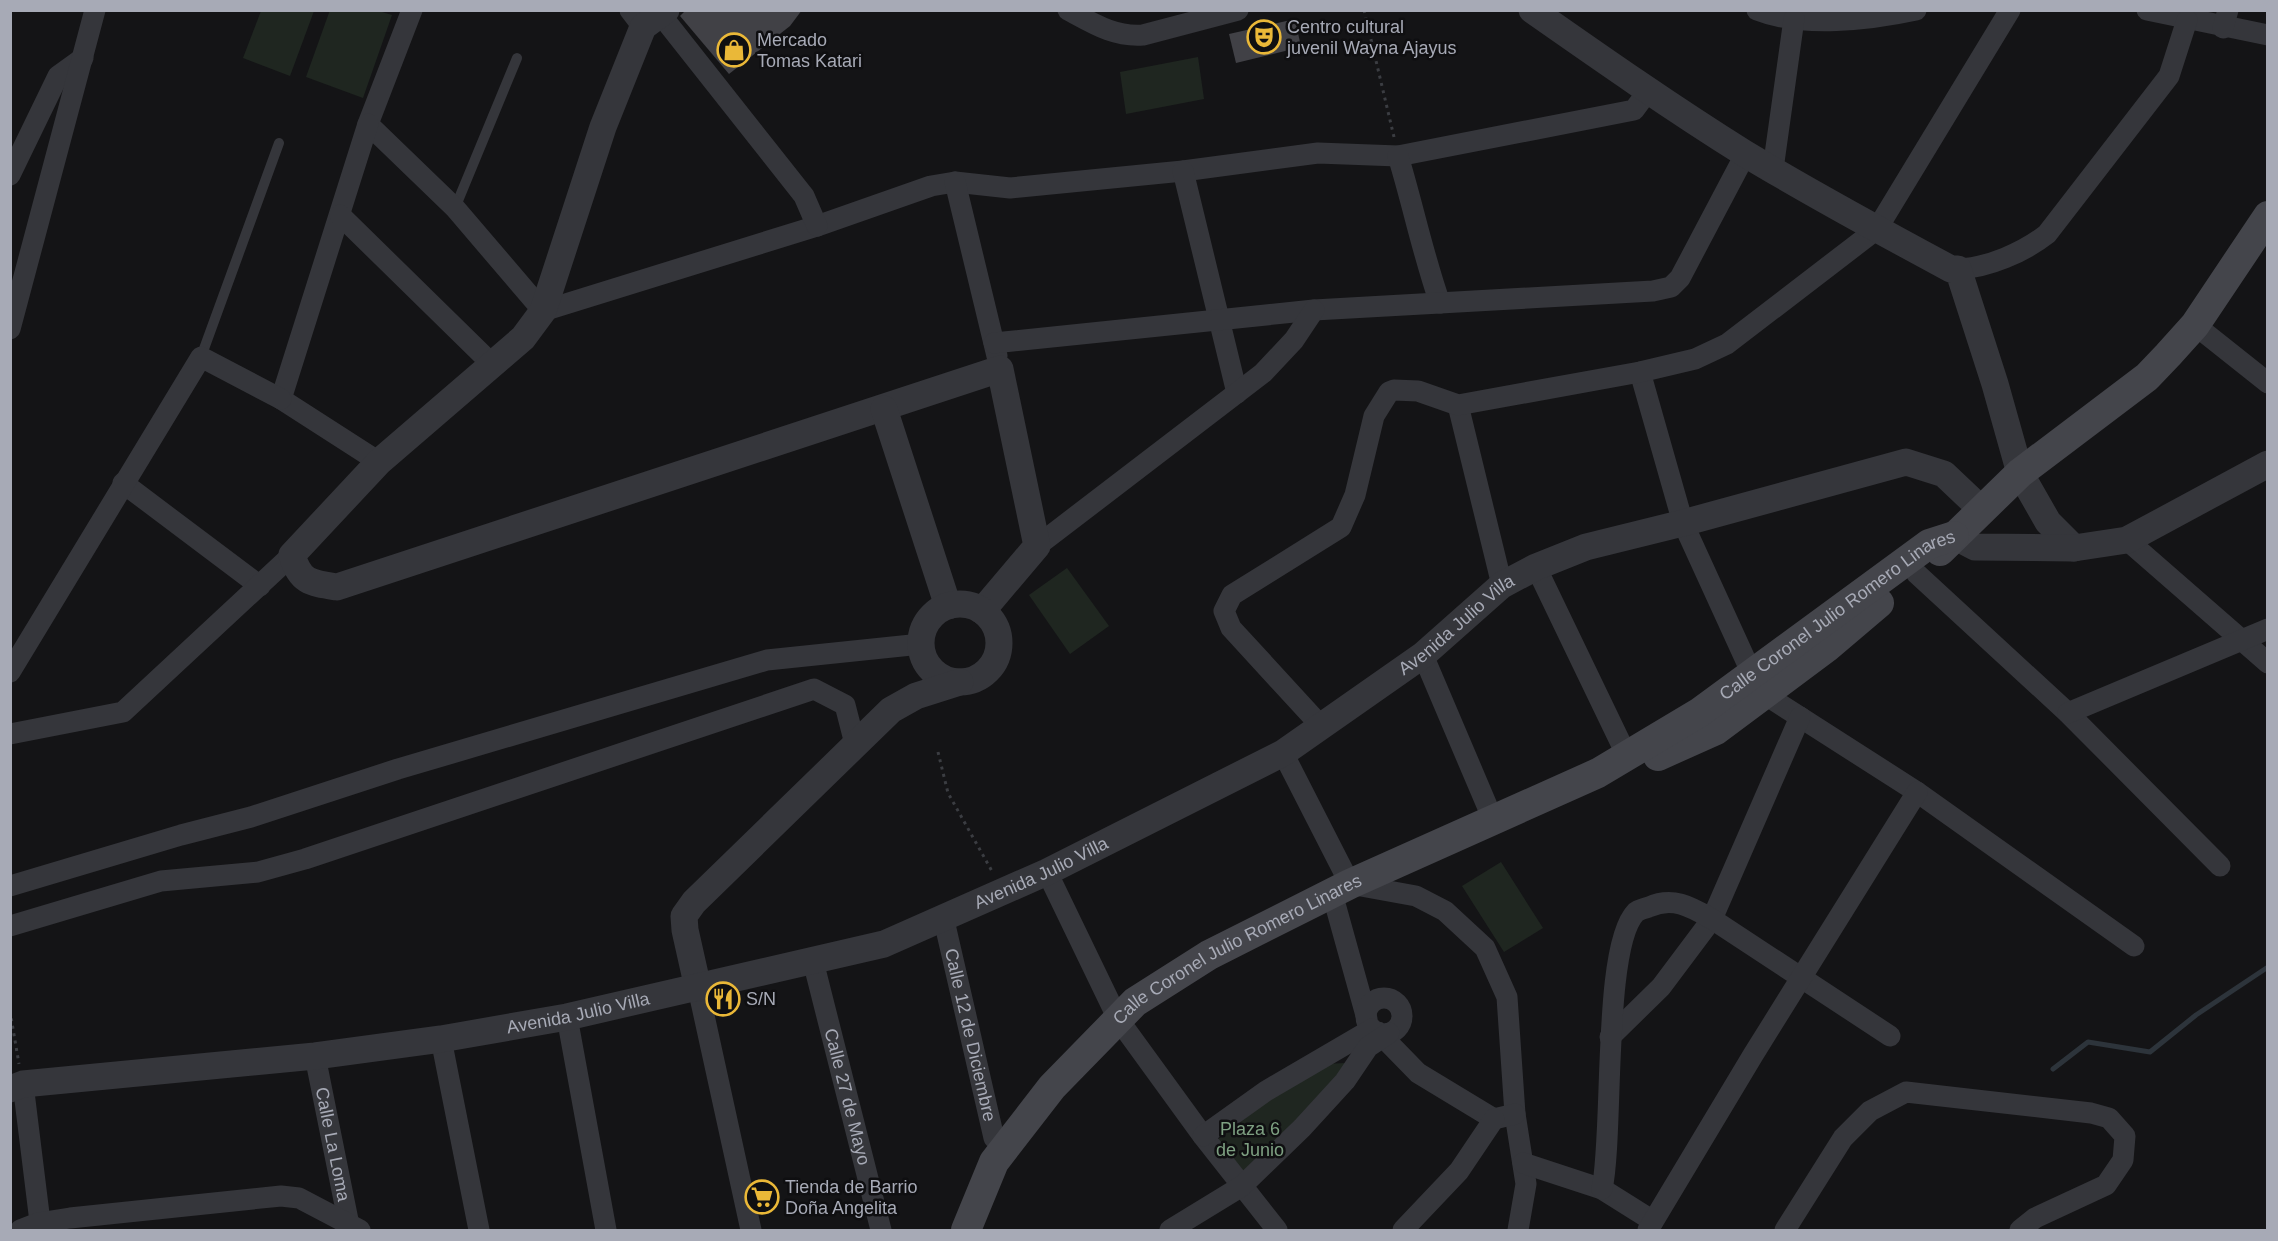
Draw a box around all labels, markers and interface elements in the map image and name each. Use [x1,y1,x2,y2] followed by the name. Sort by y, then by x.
[1286,17,1456,58] place label: Centro cultural juvenil Wayna Ajayus
[1246,19,1282,55] theatre icon: Centro cultural juvenil Wayna Ajayus
[757,30,862,71] place label: Mercado Tomas Katari
[716,32,752,68] shop icon: Mercado Tomas Katari
[1716,526,1958,704] street label: Calle Coronel Julio Romero Linares
[1395,570,1518,679] street label: Avenida Julio Villa
[971,832,1112,913] street label: Avenida Julio Villa
[1109,870,1365,1029] street label: Calle Coronel Julio Romero Linares
[941,946,1000,1123] street label: Calle 12 de Diciembre
[705,981,741,1017] restaurant icon: S/N
[505,988,652,1037] street label: Avenida Julio Villa
[746,989,776,1009] place label: S/N
[820,1026,874,1167] street label: Calle 27 de Mayo
[311,1085,354,1204] street label: Calle La Loma
[1216,1119,1284,1160] park label: Plaza 6 de Junio
[785,1177,917,1218] place label: Tienda de Barrio Doña Angelita
[744,1179,780,1215] supermarket icon: Tienda de Barrio Doña Angelita

